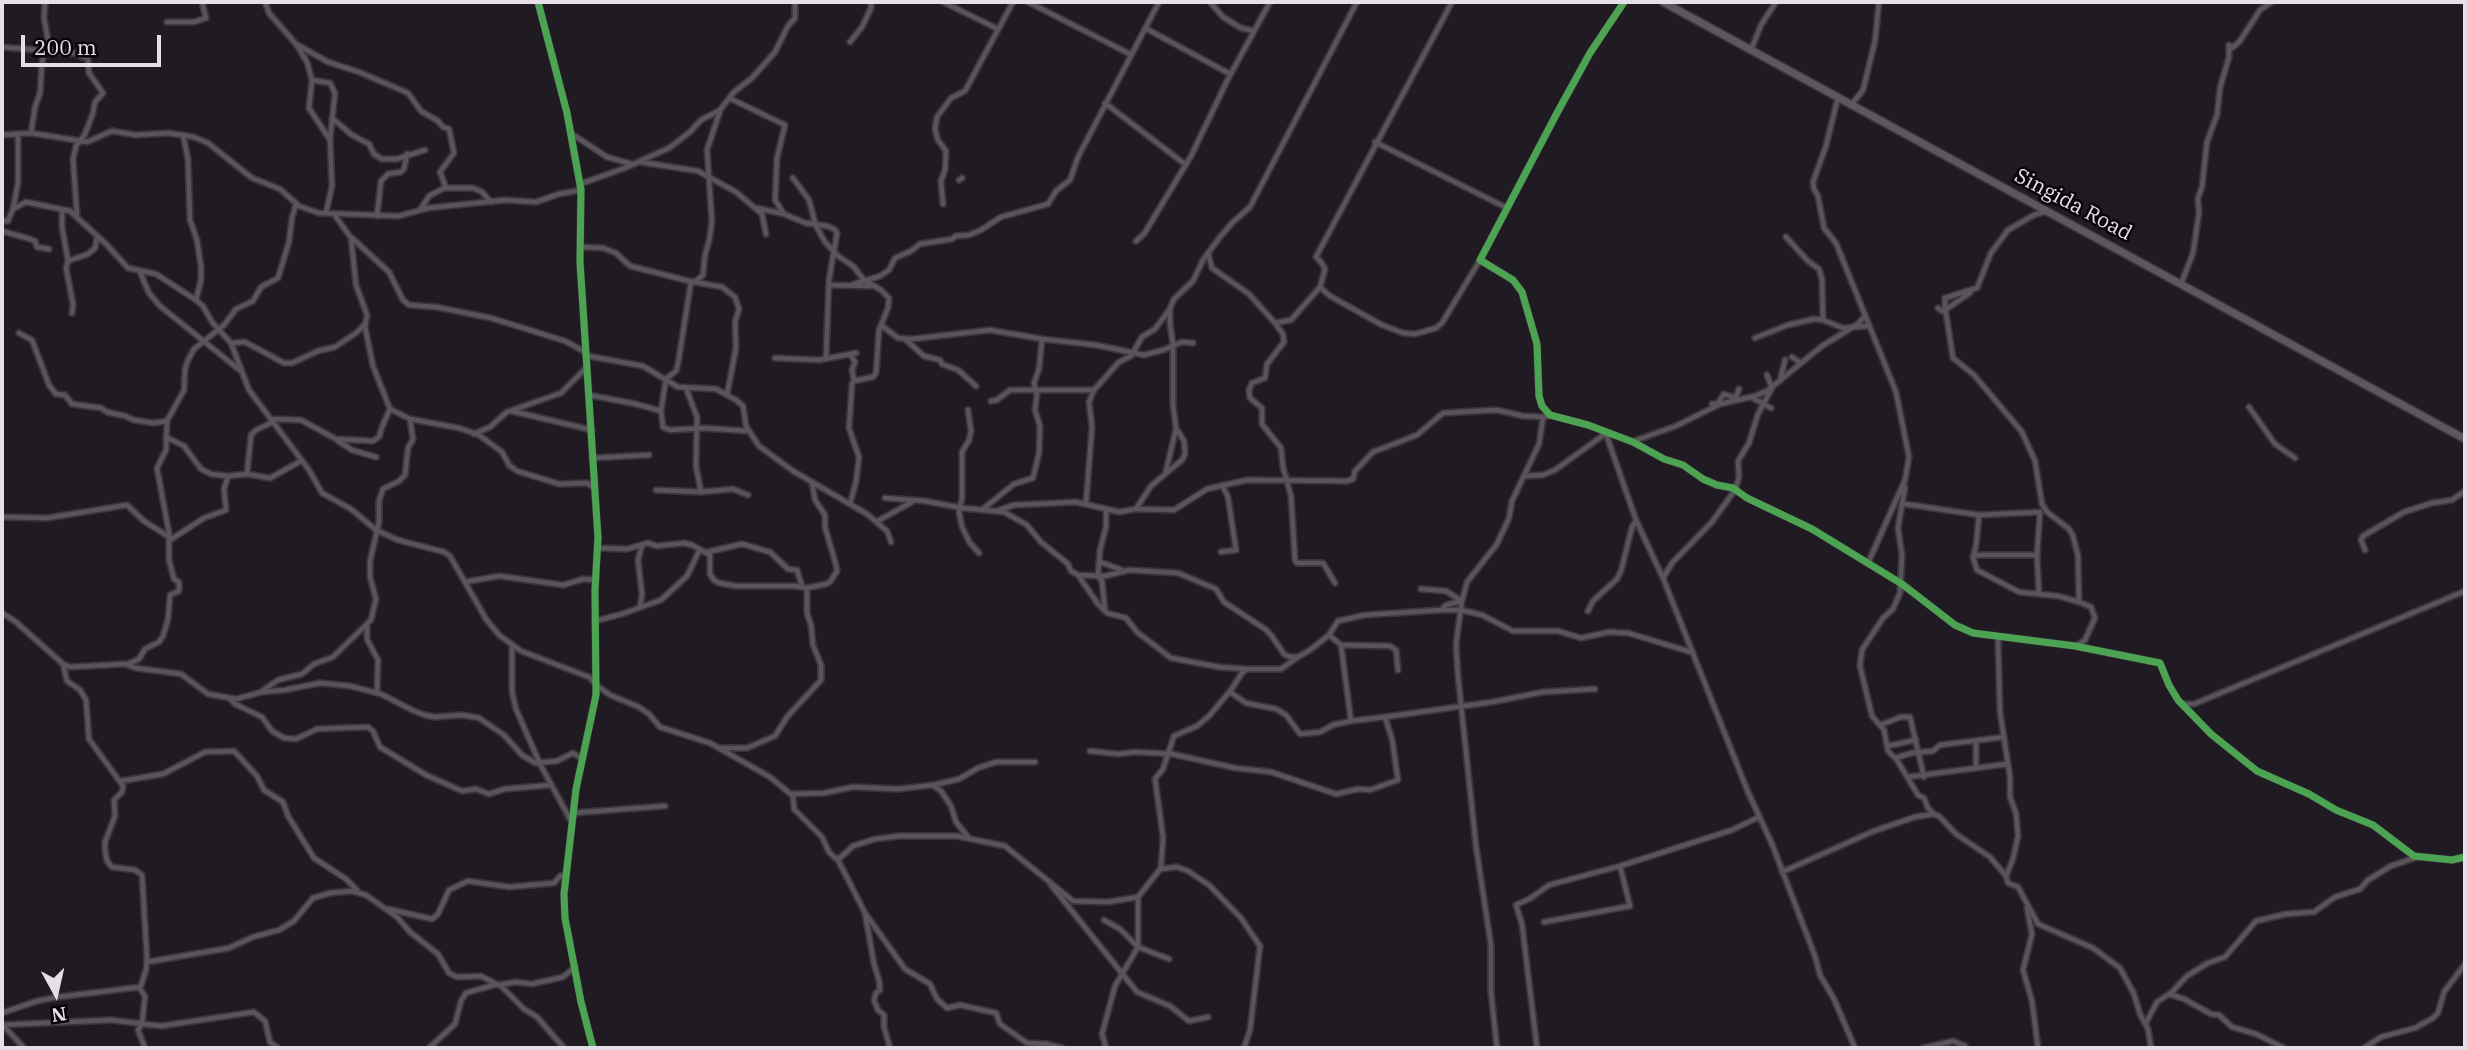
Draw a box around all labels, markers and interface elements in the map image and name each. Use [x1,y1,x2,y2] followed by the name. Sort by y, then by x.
[24,21,164,65] scale bar
[34,33,97,61] text: 200 m
[2010,163,2136,247] street label: Singida Road
[21,959,91,1029] north arrow
[50,1002,68,1028] text: N

